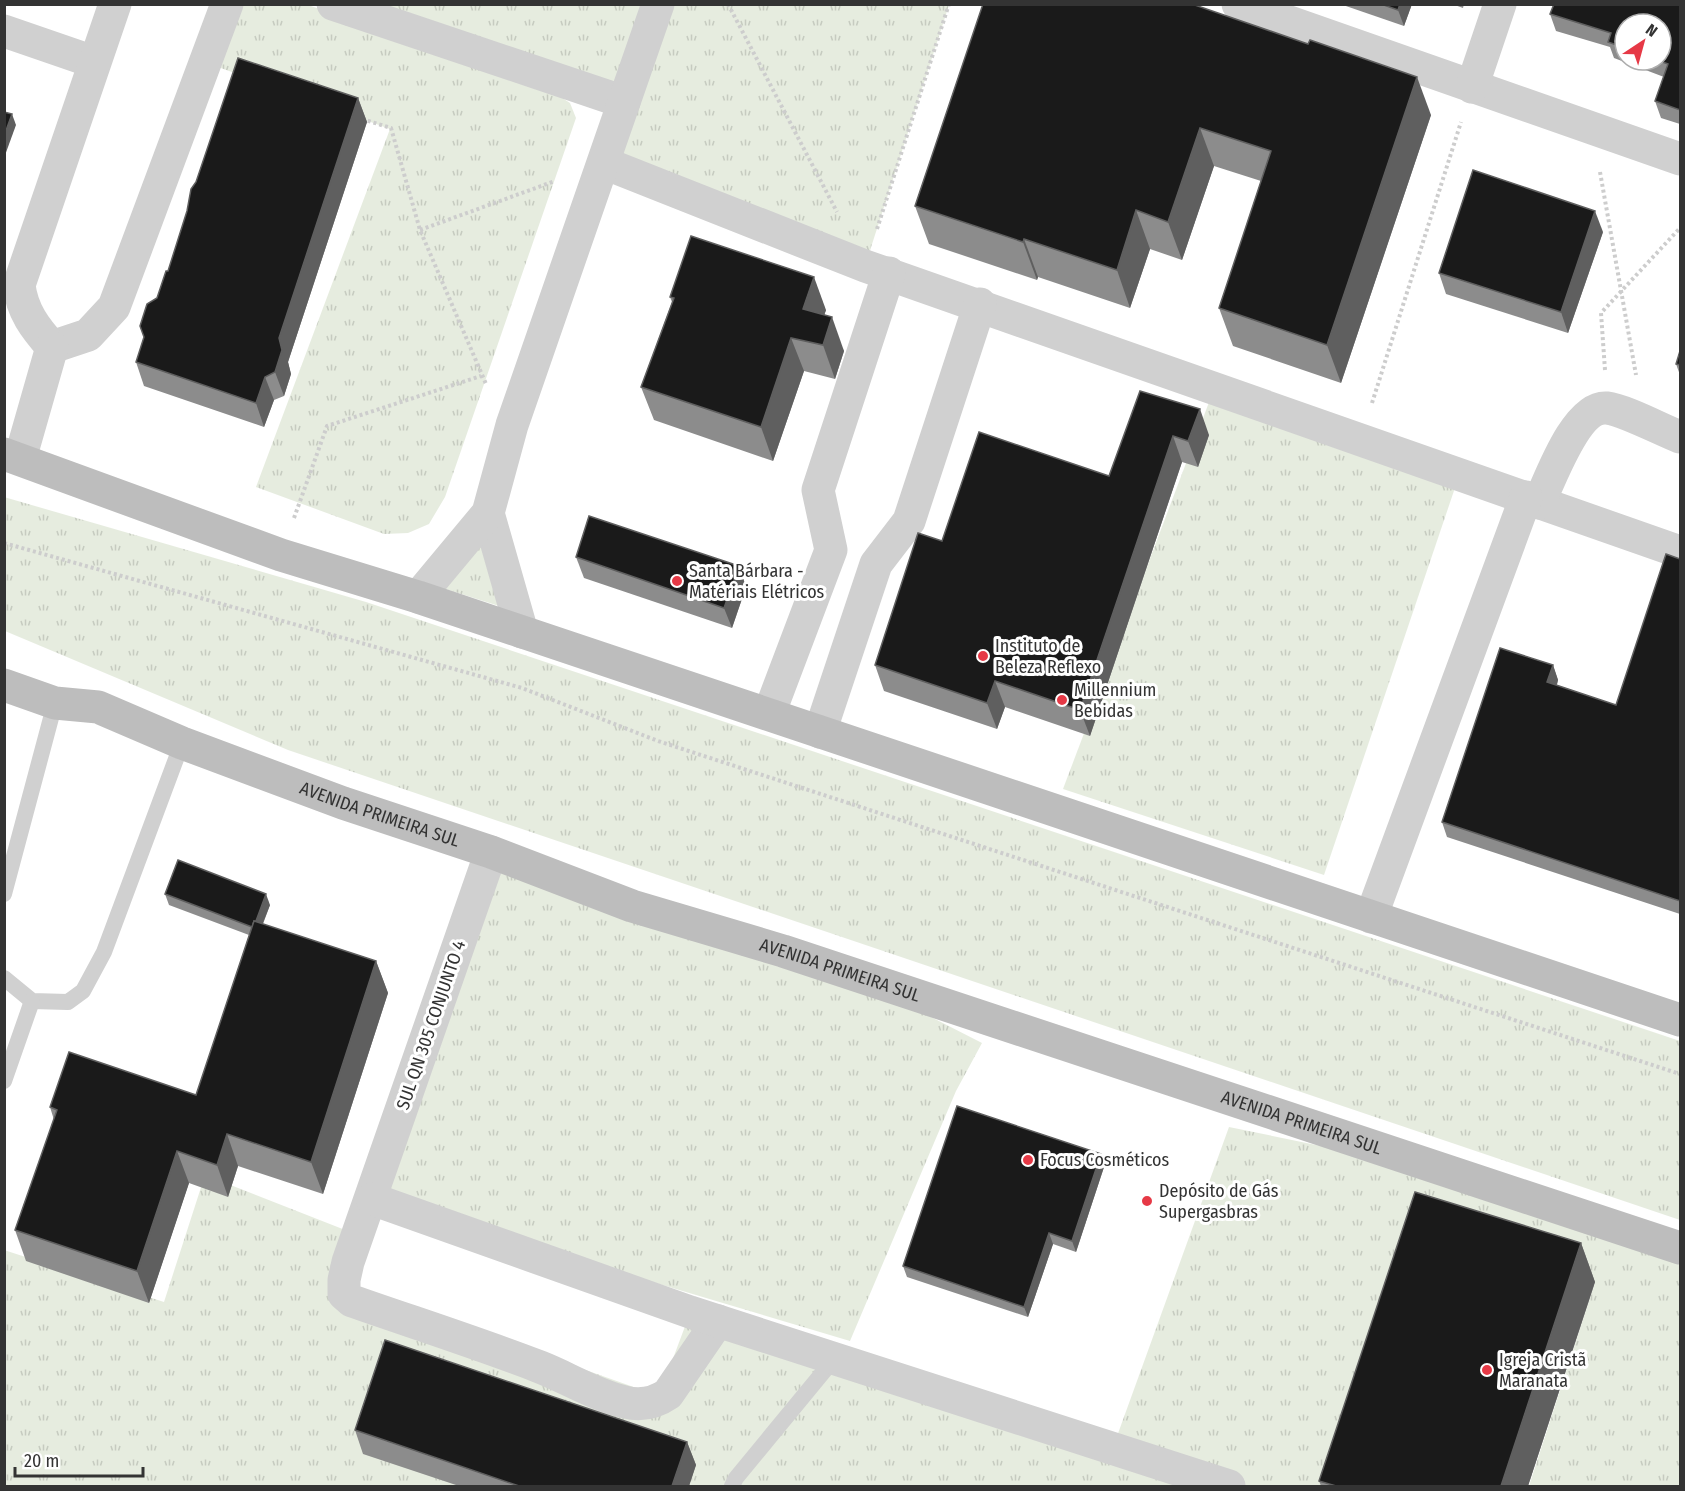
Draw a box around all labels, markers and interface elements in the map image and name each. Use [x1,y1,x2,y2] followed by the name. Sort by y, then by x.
[1613,12,1673,72] north arrow
[1642,20,1661,41] text: N
[689,560,825,603] place label: Santa Bárbara - Matériais Elétricos
[670,574,684,588] marker: Santa Bárbara - Matériais Elétricos
[995,635,1101,678] place label: Instituto de Beleza Reflexo
[976,649,990,663] marker: Instituto de Beleza Reflexo
[1074,679,1156,722] place label: Millennium Bebidas
[1055,693,1069,707] marker: Millennium Bebidas
[297,777,463,852] street label: AVENIDA PRIMEIRA SUL
[757,934,923,1007] street label: AVENIDA PRIMEIRA SUL
[392,937,470,1113] street label: SUL QN 305 CONJUNTO 4
[1218,1086,1384,1159] street label: AVENIDA PRIMEIRA SUL
[1040,1149,1170,1171] place label: Focus Cosméticos
[1021,1153,1035,1167] marker: Focus Cosméticos
[1159,1180,1279,1223] place label: Depósito de Gás Supergasbras
[1140,1194,1154,1208] marker: Depósito de Gás Supergasbras
[1499,1349,1587,1392] place label: Igreja Cristã Maranata
[1480,1363,1494,1377] marker: Igreja Cristã Maranata
[15,1440,142,1478] scale bar
[24,1450,59,1472] text: 20 m

